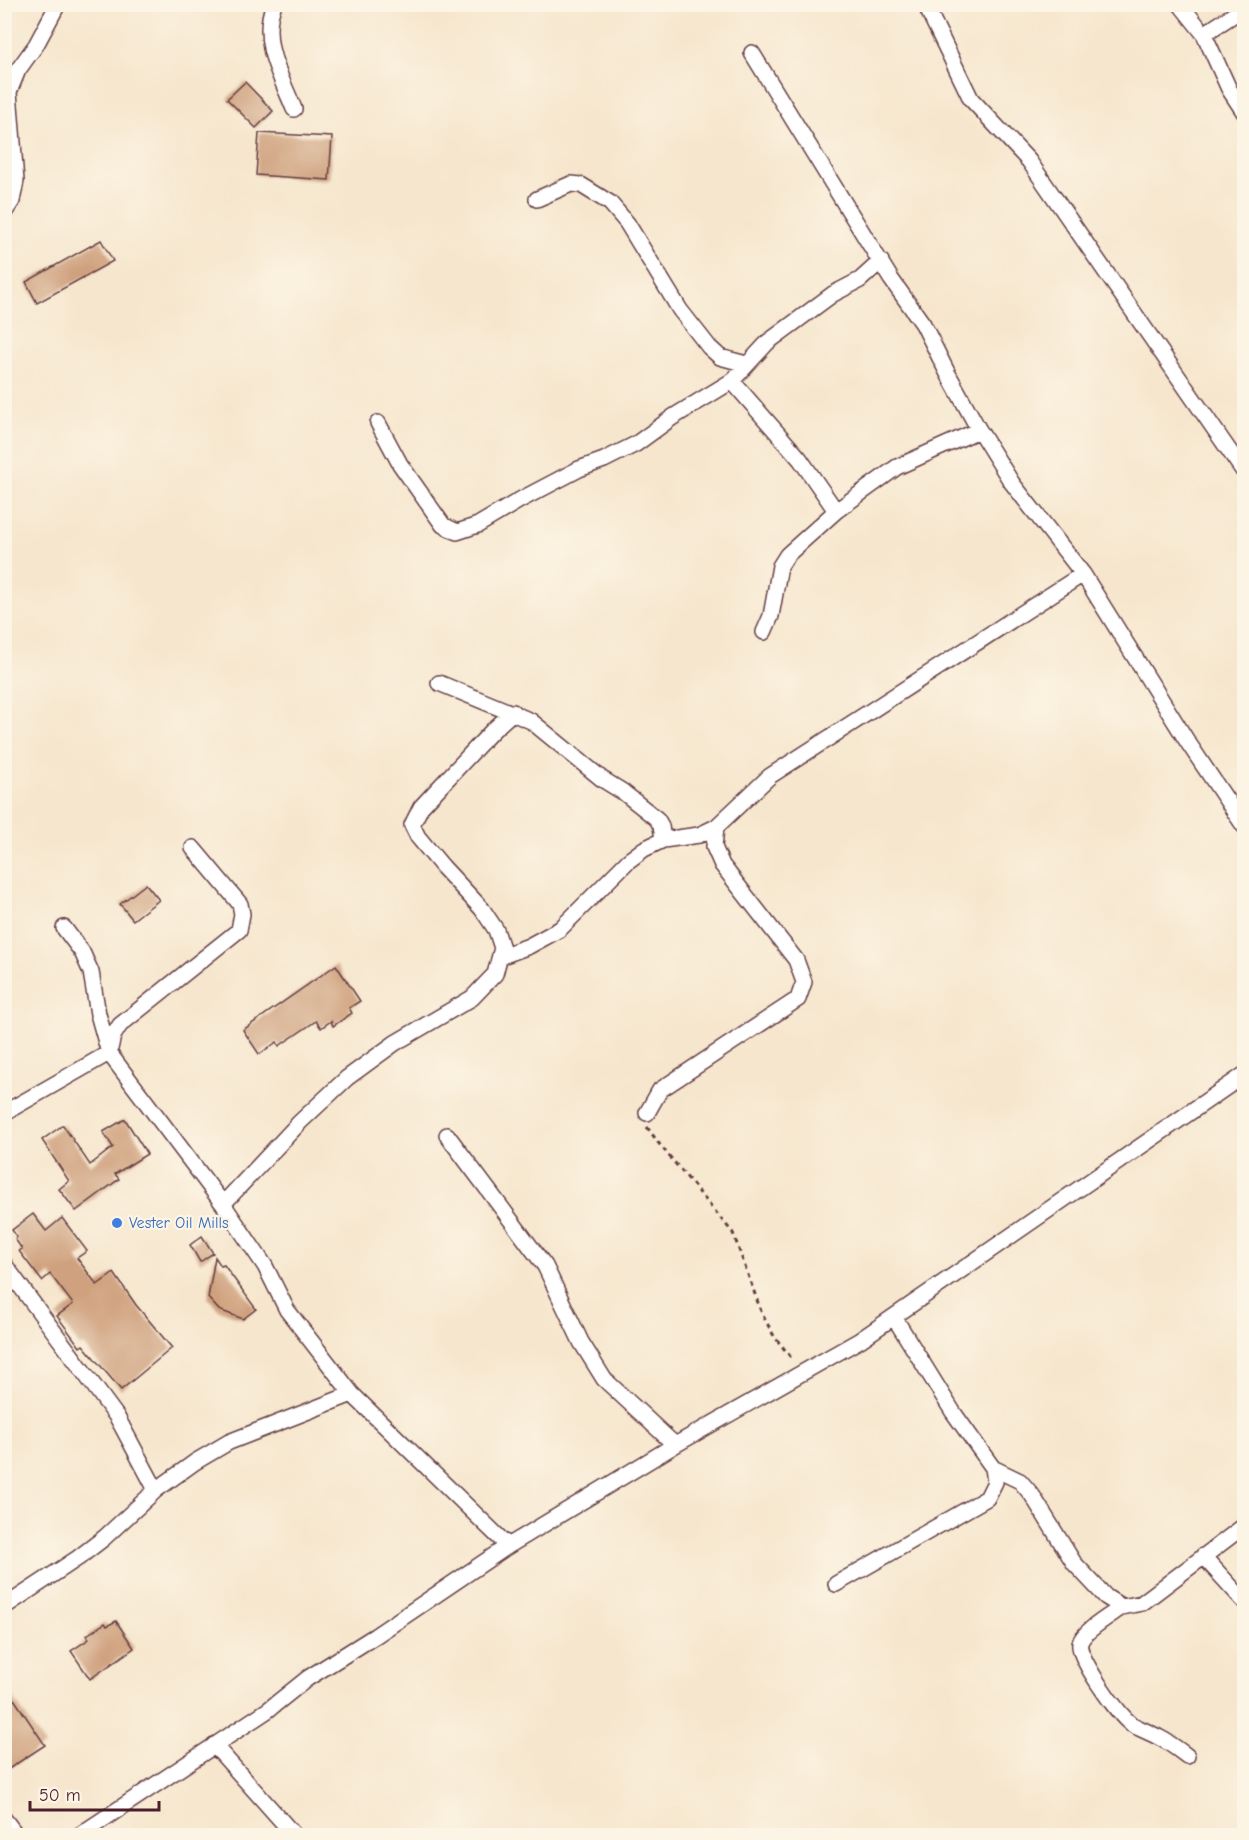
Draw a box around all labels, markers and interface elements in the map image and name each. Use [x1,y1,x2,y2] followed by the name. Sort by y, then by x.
[129,1214,229,1232] place label: Vester Oil Mills
[110,1216,124,1230] marker: Vester Oil Mills
[30,1774,159,1812] scale bar
[39,1785,81,1806] text: 50 m

